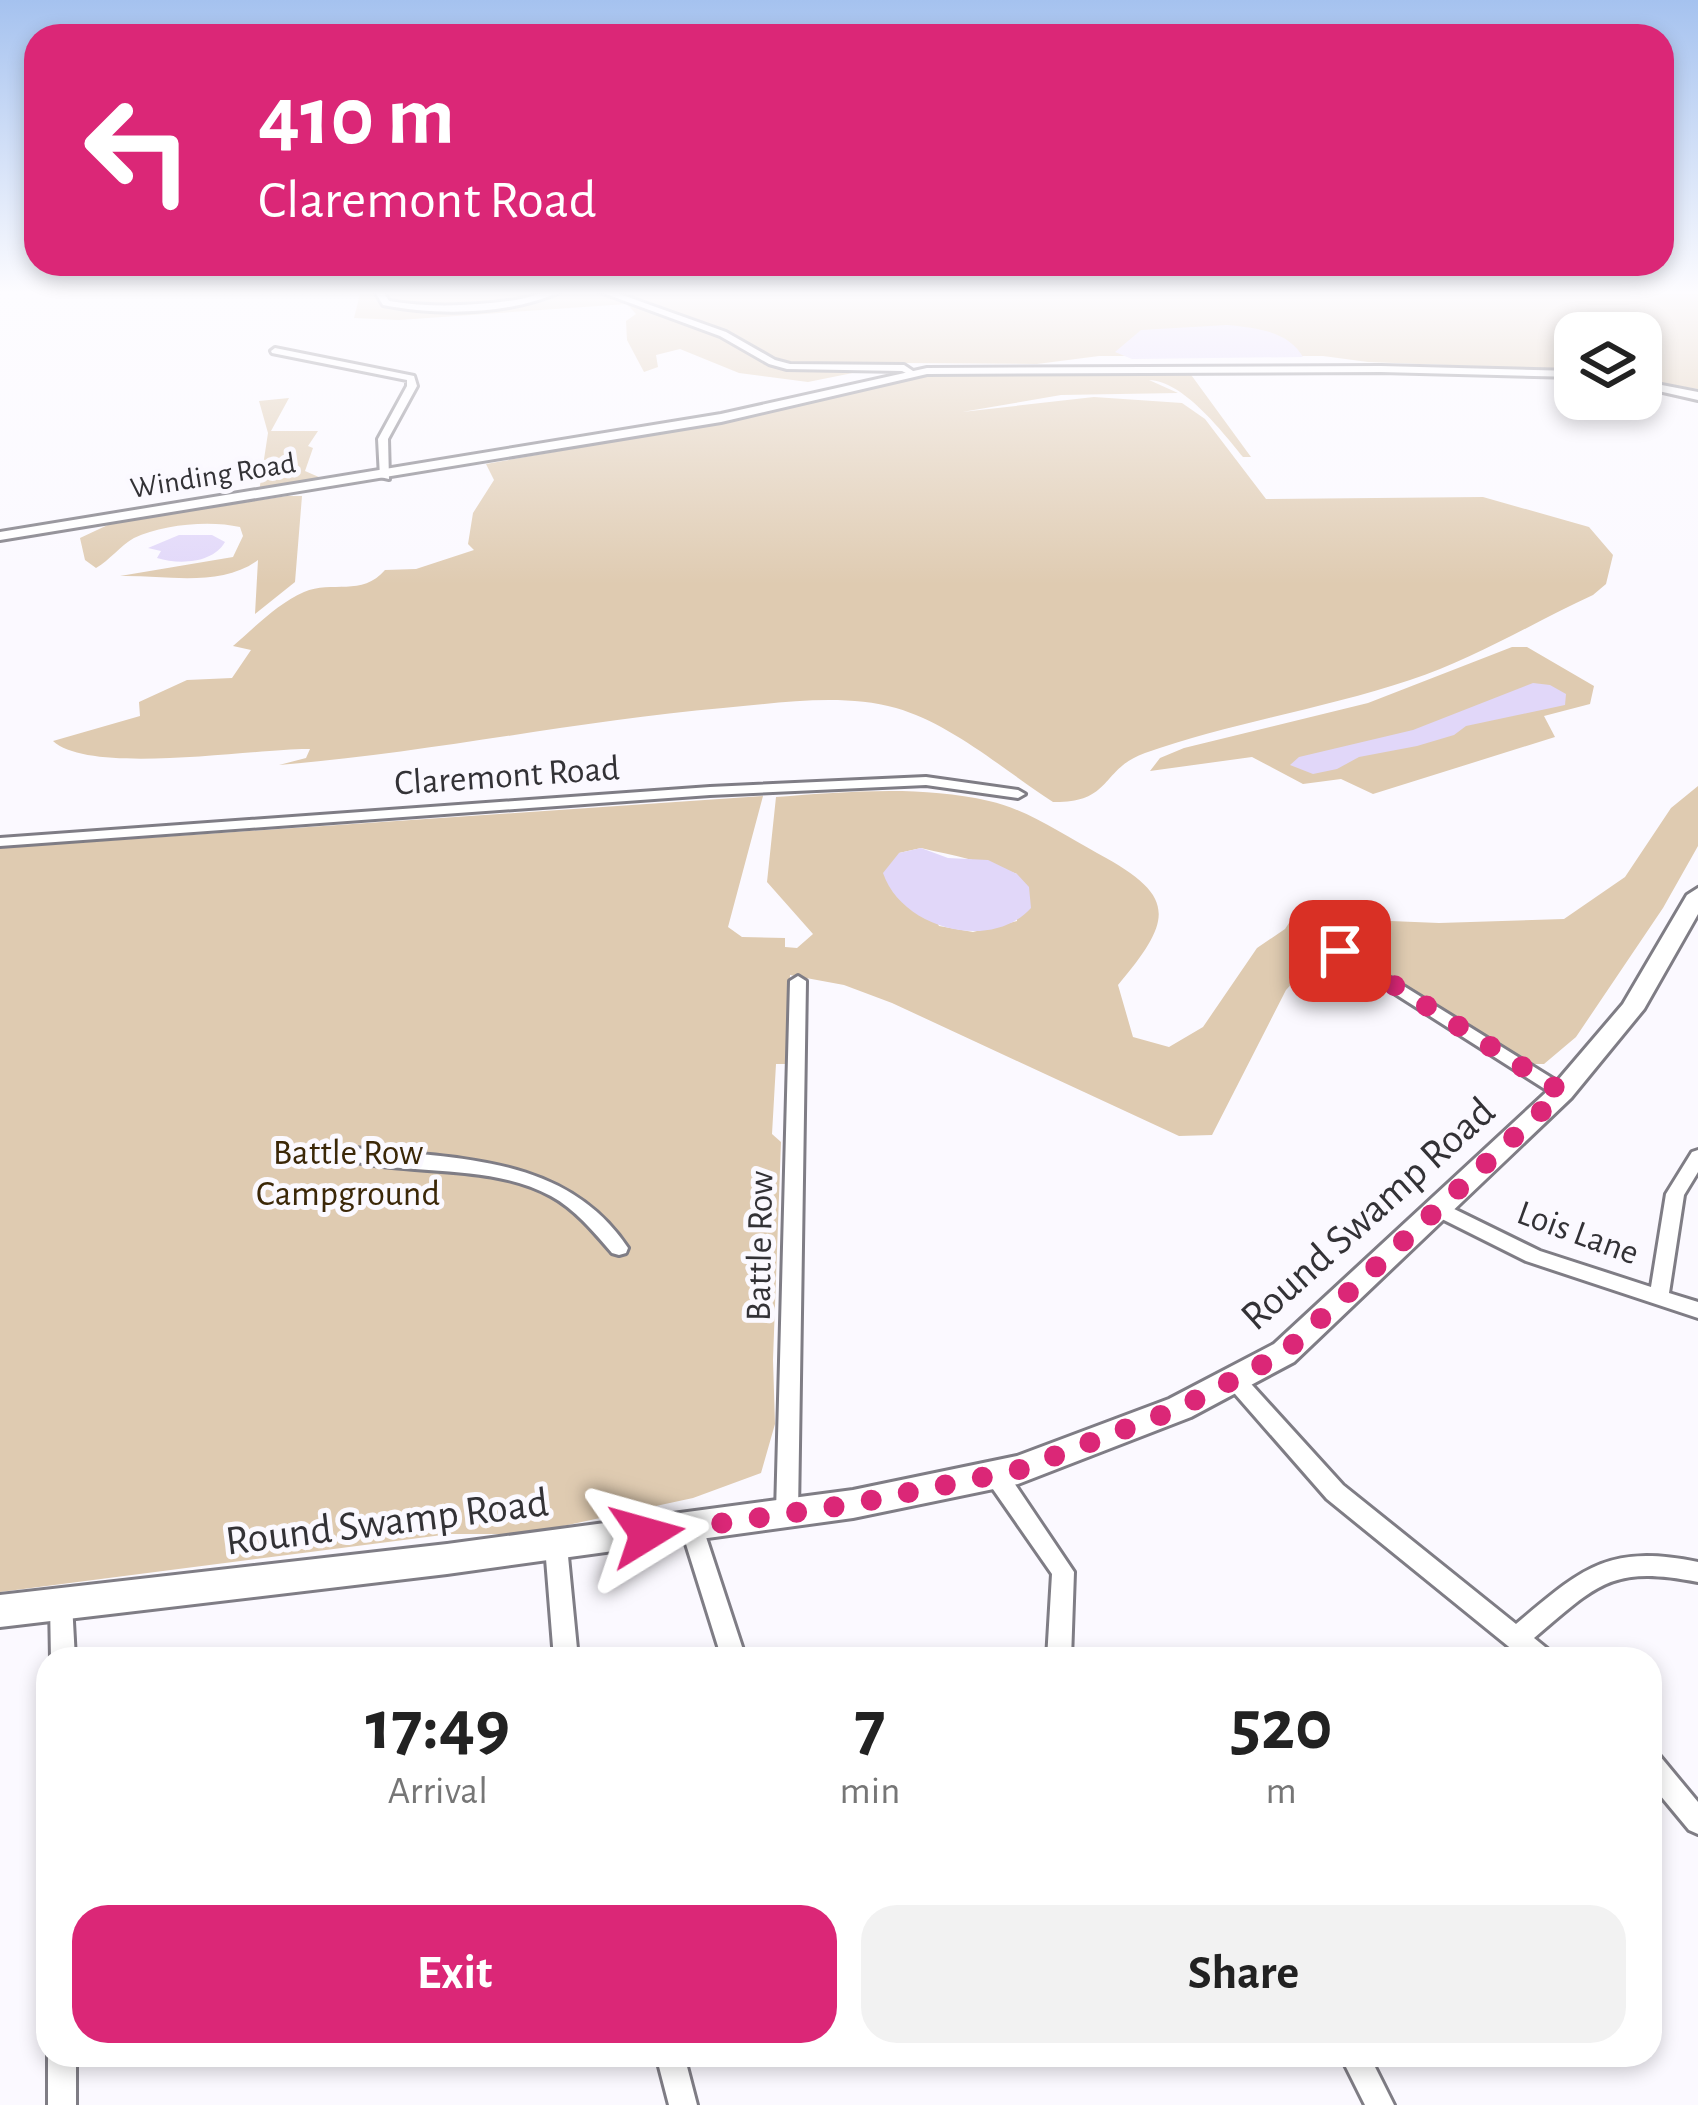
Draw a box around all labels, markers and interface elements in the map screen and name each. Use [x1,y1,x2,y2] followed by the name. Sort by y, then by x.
[60,72,216,228] icon: left
[258,76,455,160] text: 410 m
[258,174,597,228] text: Claremont Road
[1554,312,1662,420] map controls
[1554,312,1662,420] button: layers
[128,448,298,504] street label: Winding Road
[393,750,621,802] street label: Claremont Road
[1289,900,1391,1002] pin
[1307,918,1373,984] icon: arrive
[1233,1090,1503,1338] street label: Round Swamp Road
[256,1135,440,1212] park label: Battle Row Campground
[741,1170,779,1322] street label: Battle Row
[1512,1194,1644,1272] street label: Lois Lane
[584,1471,710,1597] position arrow
[223,1481,551,1563] street label: Round Swamp Road
[366,1690,510,1762] text: 17:49
[854,1690,886,1762] text: 7
[1230,1690,1332,1762] text: 520
[388,1772,488,1811] text: Arrival
[840,1772,900,1811] text: min
[1266,1772,1297,1811] text: m
[72,1905,837,2043] button: Exit
[861,1905,1626,2043] button: Share

